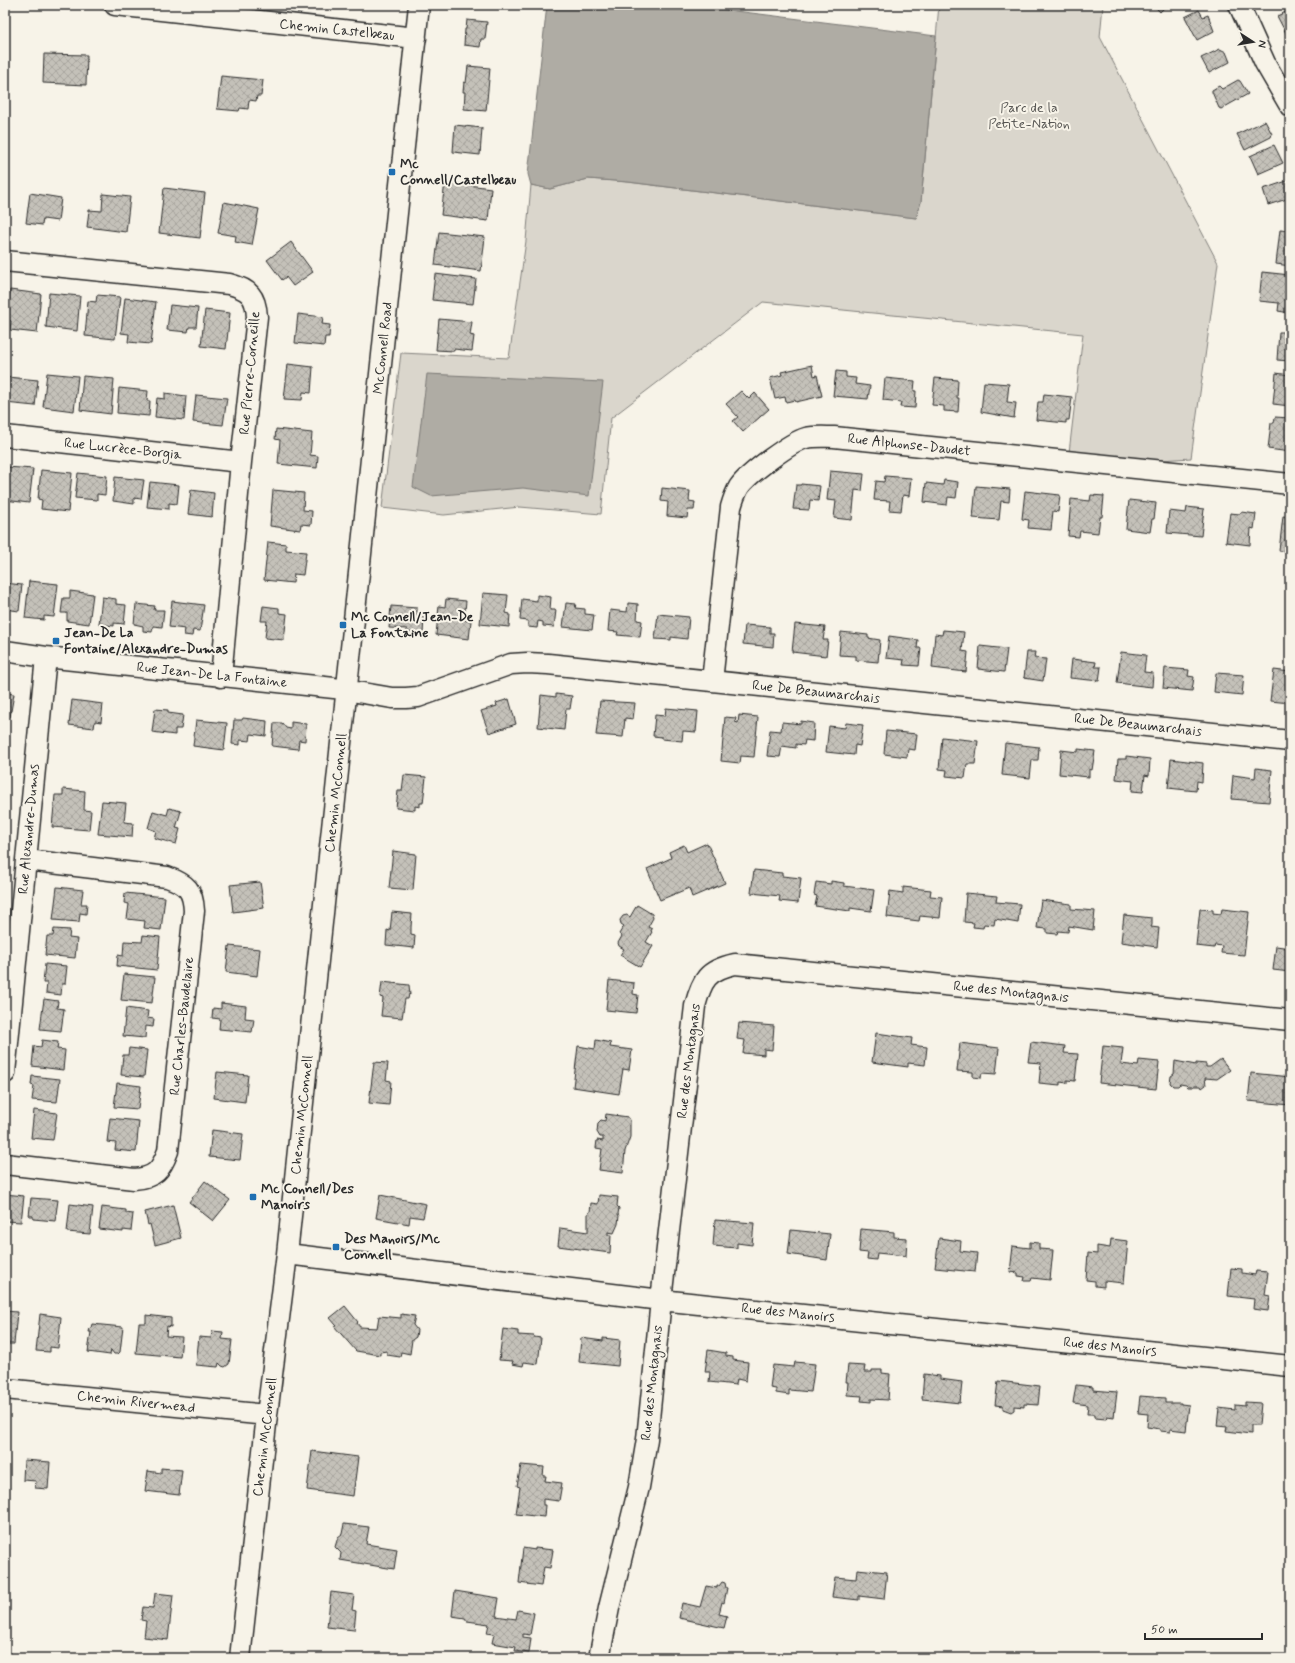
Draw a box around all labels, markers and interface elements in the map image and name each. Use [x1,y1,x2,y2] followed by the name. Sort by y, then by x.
[278,15,396,45] street label: Chemin Castelbeau
[1233,22,1273,62] north arrow
[1254,39,1269,49] text: N
[988,99,1070,133] park label: Parc de la Petite-Nation
[400,155,517,189] place label: Mc Connell/Castelbeau
[387,167,397,177] marker: Mc Connell/Castelbeau
[369,301,397,395] street label: McConnell Road
[236,310,264,435] street label: Rue Pierre-Corneille
[847,430,972,460] street label: Rue Alphonse-Daudet
[63,434,183,465] street label: Rue Lucrèce-Borgia
[351,608,473,642] place label: Mc Connell/Jean-De La Fontaine
[338,620,348,630] marker: Mc Connell/Jean-De La Fontaine
[64,624,228,658] place label: Jean-De La Fontaine/Alexandre-Dumas
[51,636,61,646] marker: Jean-De La Fontaine/Alexandre-Dumas
[136,658,289,692] street label: Rue Jean-De La Fontaine
[751,676,881,708] street label: Rue De Beaumarchais
[1073,709,1203,741] street label: Rue De Beaumarchais
[321,732,351,854] street label: Chemin McConnell
[14,763,44,895] street label: Rue Alexandre-Dumas
[166,955,198,1096] street label: Rue Charles-Baudelaire
[952,977,1070,1008] street label: Rue des Montagnais
[673,1002,706,1120] street label: Rue des Montagnais
[287,1054,317,1176] street label: Chemin McConnell
[261,1180,354,1214] place label: Mc Connell/Des Manoirs
[248,1192,258,1202] marker: Mc Connell/Des Manoirs
[344,1230,440,1264] place label: Des Manoirs/Mc Connell
[331,1242,341,1252] marker: Des Manoirs/Mc Connell
[740,1299,836,1327] street label: Rue des Manoirs
[637,1324,668,1442] street label: Rue des Montagnais
[1062,1333,1158,1361] street label: Rue des Manoirs
[249,1376,281,1498] street label: Chemin McConnell
[76,1387,196,1417] street label: Chemin Rivermead
[1145,1615,1262,1641] scale bar
[1151,1622,1178,1638] text: 50 m

